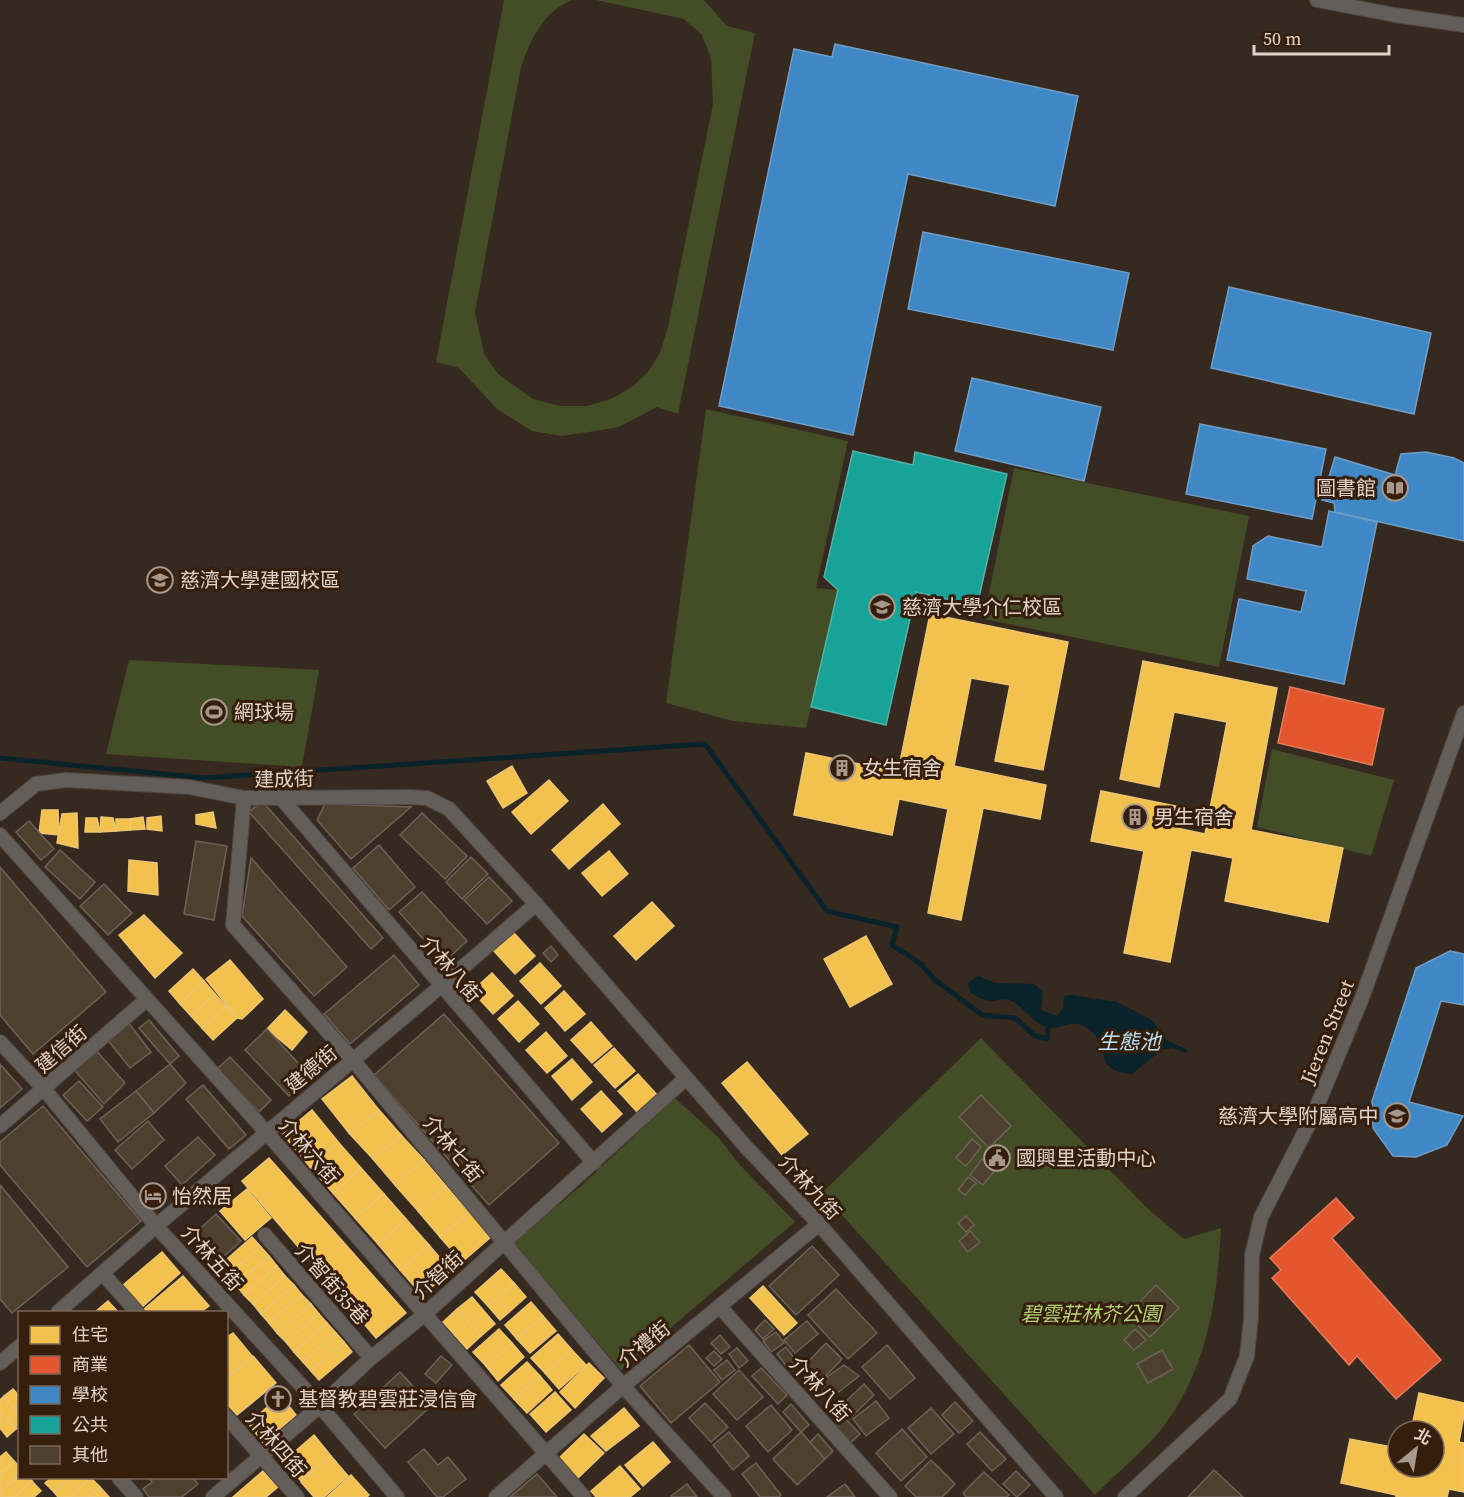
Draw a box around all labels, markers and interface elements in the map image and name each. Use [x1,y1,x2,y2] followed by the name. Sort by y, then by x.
[1254,18,1389,56] scale bar
[1263,26,1301,51] text: 50 m
[1380,473,1410,503] library icon: 圖書館
[1316,474,1376,502] place label: 圖書館
[145,565,175,595] school or university icon: 慈濟大學建國校區
[180,566,340,594] place label: 慈濟大學建國校區
[867,592,897,622] school or university icon: 慈濟大學介仁校區
[902,593,1062,621] place label: 慈濟大學介仁校區
[199,697,229,727] sports icon: 網球場
[234,698,294,726] place label: 網球場
[827,753,857,783] building icon: 女生宿舍
[862,754,942,782] place label: 女生宿舍
[254,764,314,794] street label: 建成街
[1120,802,1150,832] building icon: 男生宿舍
[1154,803,1234,831] place label: 男生宿舍
[414,930,488,1008] street label: 介林八街
[1293,975,1361,1089] street label: Jieren Street
[29,1019,93,1079] street label: 建信街
[1098,1027,1162,1056] water label: 生態池
[279,1039,343,1099] street label: 建德街
[1382,1101,1412,1131] school or university icon: 慈濟大學附屬高中
[1218,1102,1378,1130] place label: 慈濟大學附屬高中
[417,1109,489,1189] street label: 介林七街
[272,1112,346,1190] street label: 介林六街
[982,1143,1012,1173] public building icon: 國興里活動中心
[1016,1144,1156,1172] place label: 國興里活動中心
[772,1148,848,1226] street label: 介林九街
[138,1181,168,1211] hotel icon: 怡然居
[172,1182,232,1210] place label: 怡然居
[175,1219,249,1297] street label: 介林五街
[289,1237,375,1331] street label: 介智街35巷
[406,1245,470,1305] street label: 介智街
[1021,1300,1164,1328] park label: 碧雲莊林芥公園
[18,1311,228,1479] legend
[612,1314,676,1374] street label: 介禮街
[72,1322,108,1347] text: 住宅
[783,1350,857,1428] street label: 介林八街
[72,1352,108,1377] text: 商業
[72,1382,108,1407] text: 學校
[263,1384,293,1414] church icon: 基督教碧雲莊浸信會
[298,1385,478,1413] place label: 基督教碧雲莊浸信會
[239,1405,313,1483] street label: 介林四街
[72,1412,108,1437] text: 公共
[1386,1419,1446,1479] north arrow
[1411,1422,1436,1450] text: 北
[72,1442,108,1467] text: 其他

